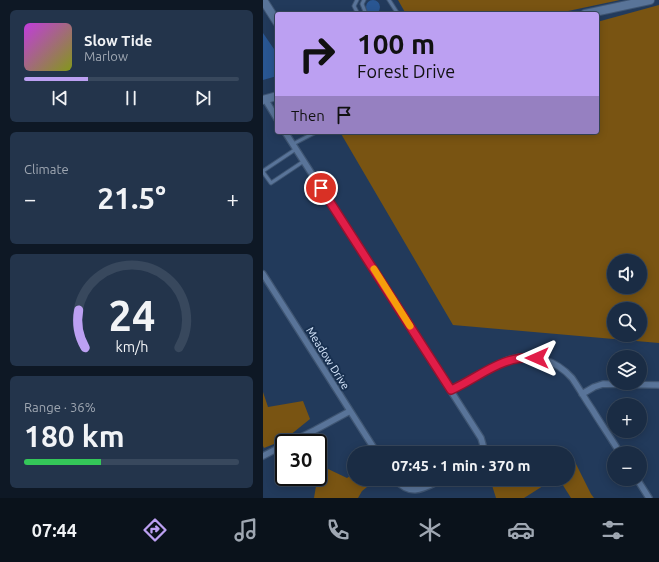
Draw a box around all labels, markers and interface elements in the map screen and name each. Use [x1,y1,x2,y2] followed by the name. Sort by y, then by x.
[291,28,343,80] icon: right
[357,28,435,59] text: 100 m
[84,32,152,49] text: Slow Tide
[84,49,128,63] text: Marlow
[357,61,455,81] text: Forest Drive
[49,87,71,109] icon: previous
[120,87,142,109] icon: pause
[192,87,214,109] icon: next
[333,104,355,126] icon: arrive
[291,107,325,124] text: Then
[24,162,69,176] text: Climate
[304,171,338,205] pin
[310,177,332,199] icon: arrive
[97,181,166,215] text: 21.5°
[24,186,36,211] text: −
[227,186,239,211] text: +
[607,254,647,486] map controls
[607,254,647,294] button: sound
[108,292,155,339] text: 24
[607,302,647,342] button: search
[304,325,352,391] street label: Meadow Drive
[516,337,558,379] position arrow
[115,339,148,355] text: km/h
[607,350,647,390] button: layers
[607,398,647,438] button: +
[24,400,96,414] text: Range · 36%
[24,419,125,453] text: 180 km
[275,434,327,486] speed limit sign: 30
[607,446,647,486] button: −
[392,457,530,474] text: 07:45 · 1 min · 370 m
[141,516,169,544] icon: directions
[232,516,260,544] icon: music
[324,516,352,544] icon: phone
[416,516,444,544] icon: climate
[507,516,535,544] icon: car
[599,516,627,544] icon: filters
[32,520,77,540] text: 07:44

